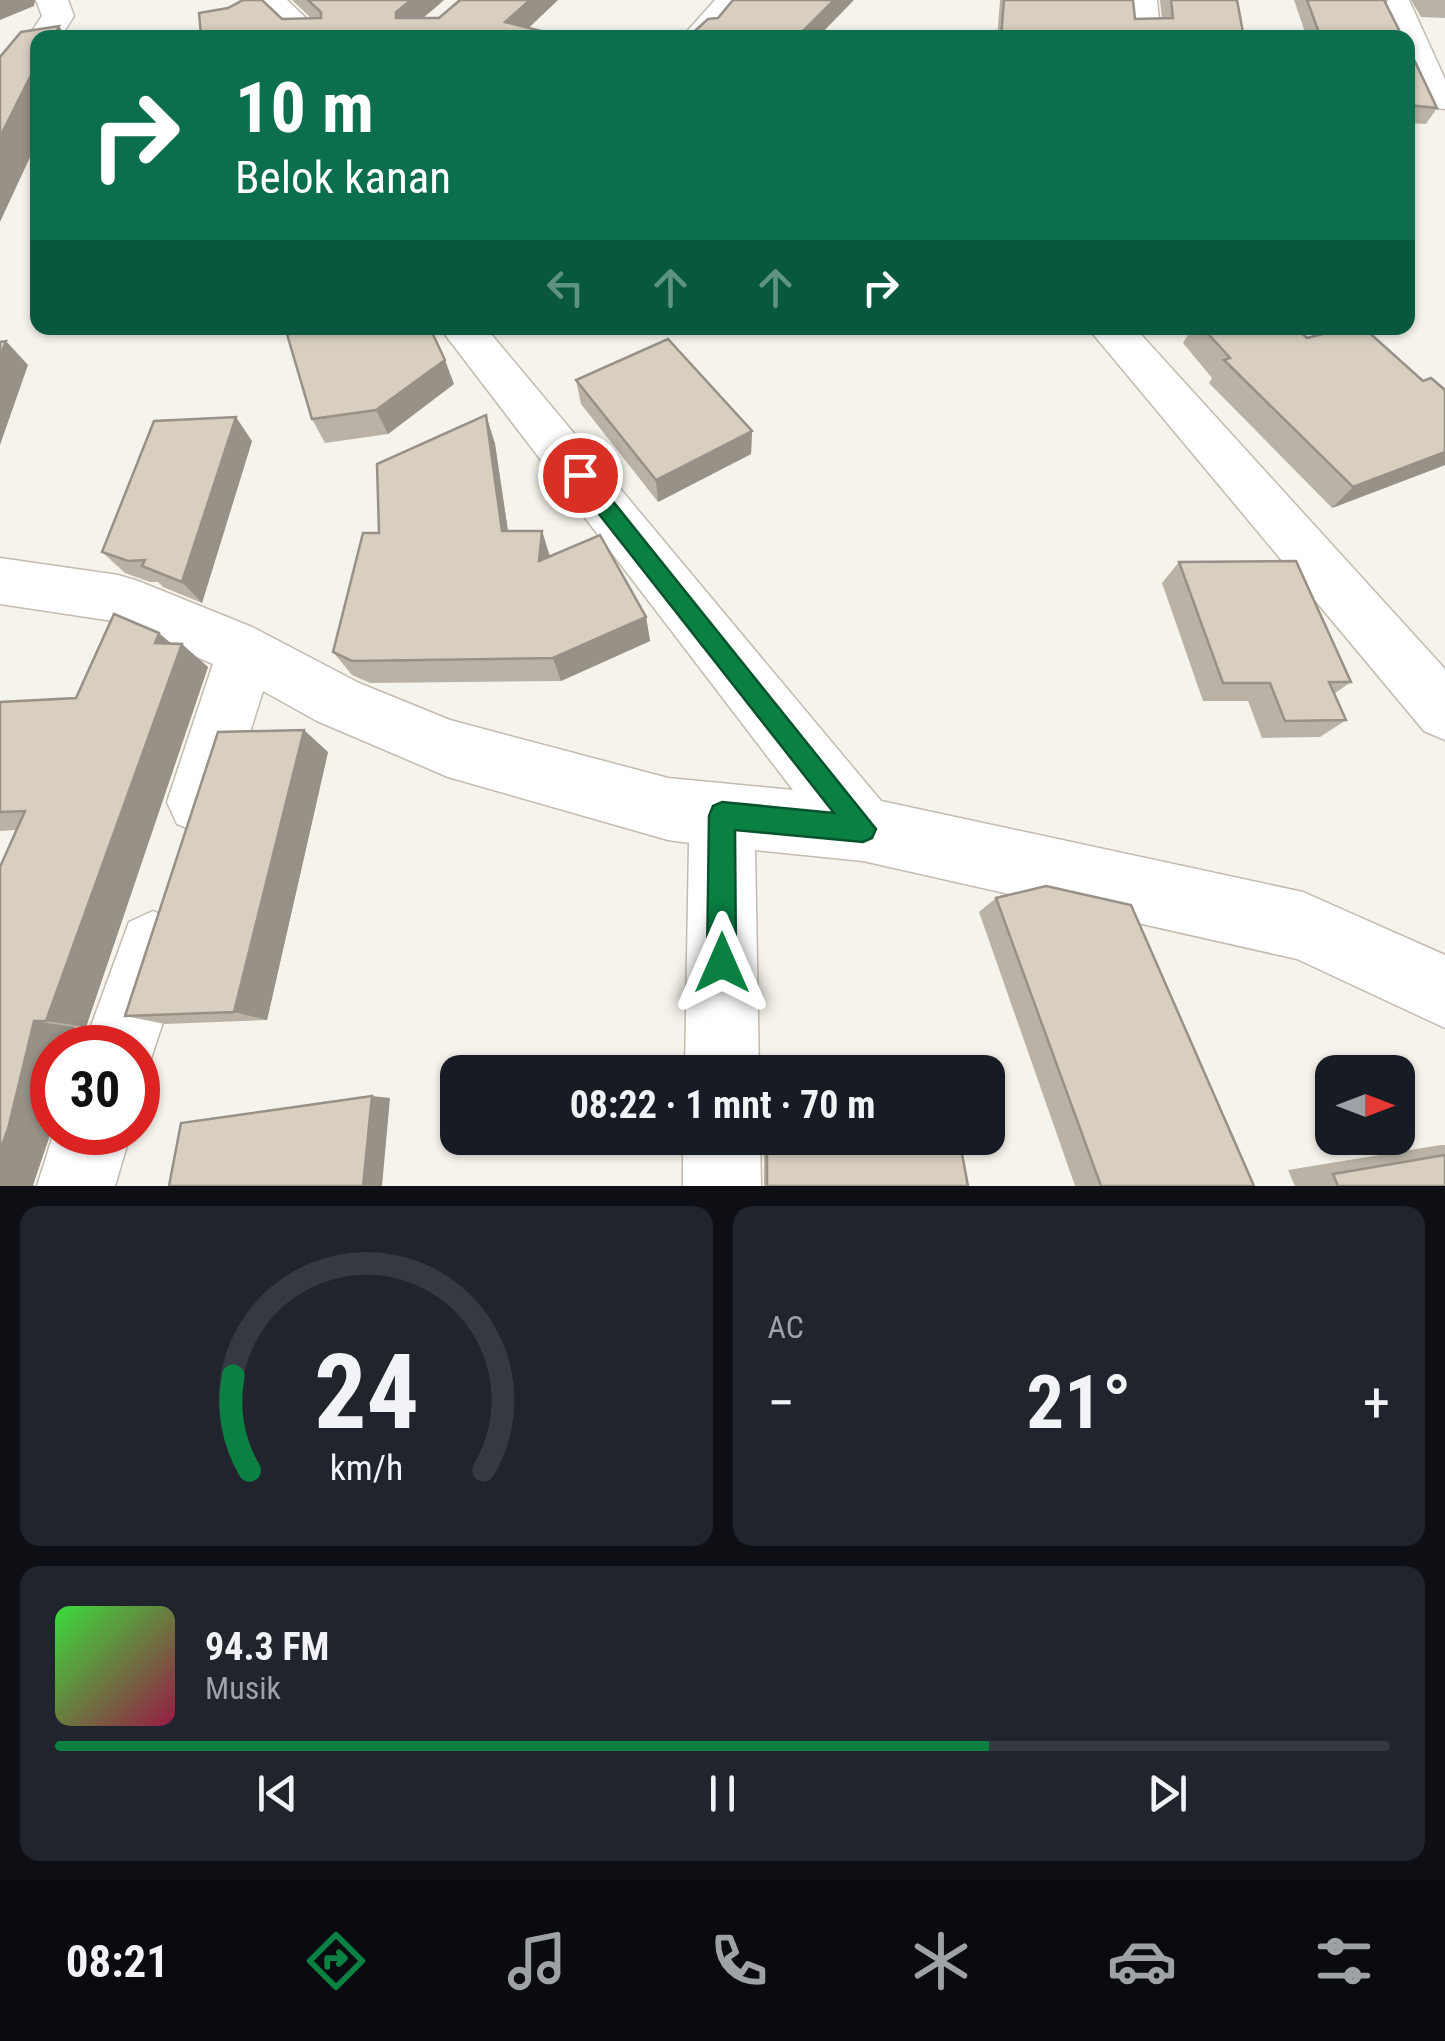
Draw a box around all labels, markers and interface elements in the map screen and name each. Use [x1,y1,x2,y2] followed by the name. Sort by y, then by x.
[235,67,374,149] text: 10 m
[70,70,200,200] icon: right
[235,151,451,204] text: Belok kanan
[538,260,593,315] icon: left
[643,260,698,315] icon: ahead
[748,260,803,315] icon: ahead
[853,260,908,315] icon: right
[538,433,623,518] pin
[553,448,608,503] icon: arrive
[670,911,774,1015] position arrow
[30,1025,160,1155] speed limit sign: 30
[1315,1055,1415,1155] north arrow
[1315,1055,1415,1155] map controls
[570,1083,875,1127] text: 08:22 · 1 mnt · 70 m
[768,1308,804,1346] text: AC
[314,1332,419,1453] text: 24
[1026,1358,1131,1446] text: 21°
[768,1371,795,1435] text: −
[1363,1371,1390,1435] text: +
[329,1447,403,1489] text: km/h
[205,1625,329,1669] text: 94.3 FM
[205,1669,281,1707] text: Musik
[250,1766,305,1821] icon: previous
[695,1766,750,1821] icon: pause
[1140,1766,1195,1821] icon: next
[301,1926,371,1996] icon: directions
[502,1926,572,1996] icon: music
[704,1926,774,1996] icon: phone
[906,1926,976,1996] icon: climate
[1107,1926,1177,1996] icon: car
[1309,1926,1379,1996] icon: filters
[66,1935,169,1988] text: 08:21

